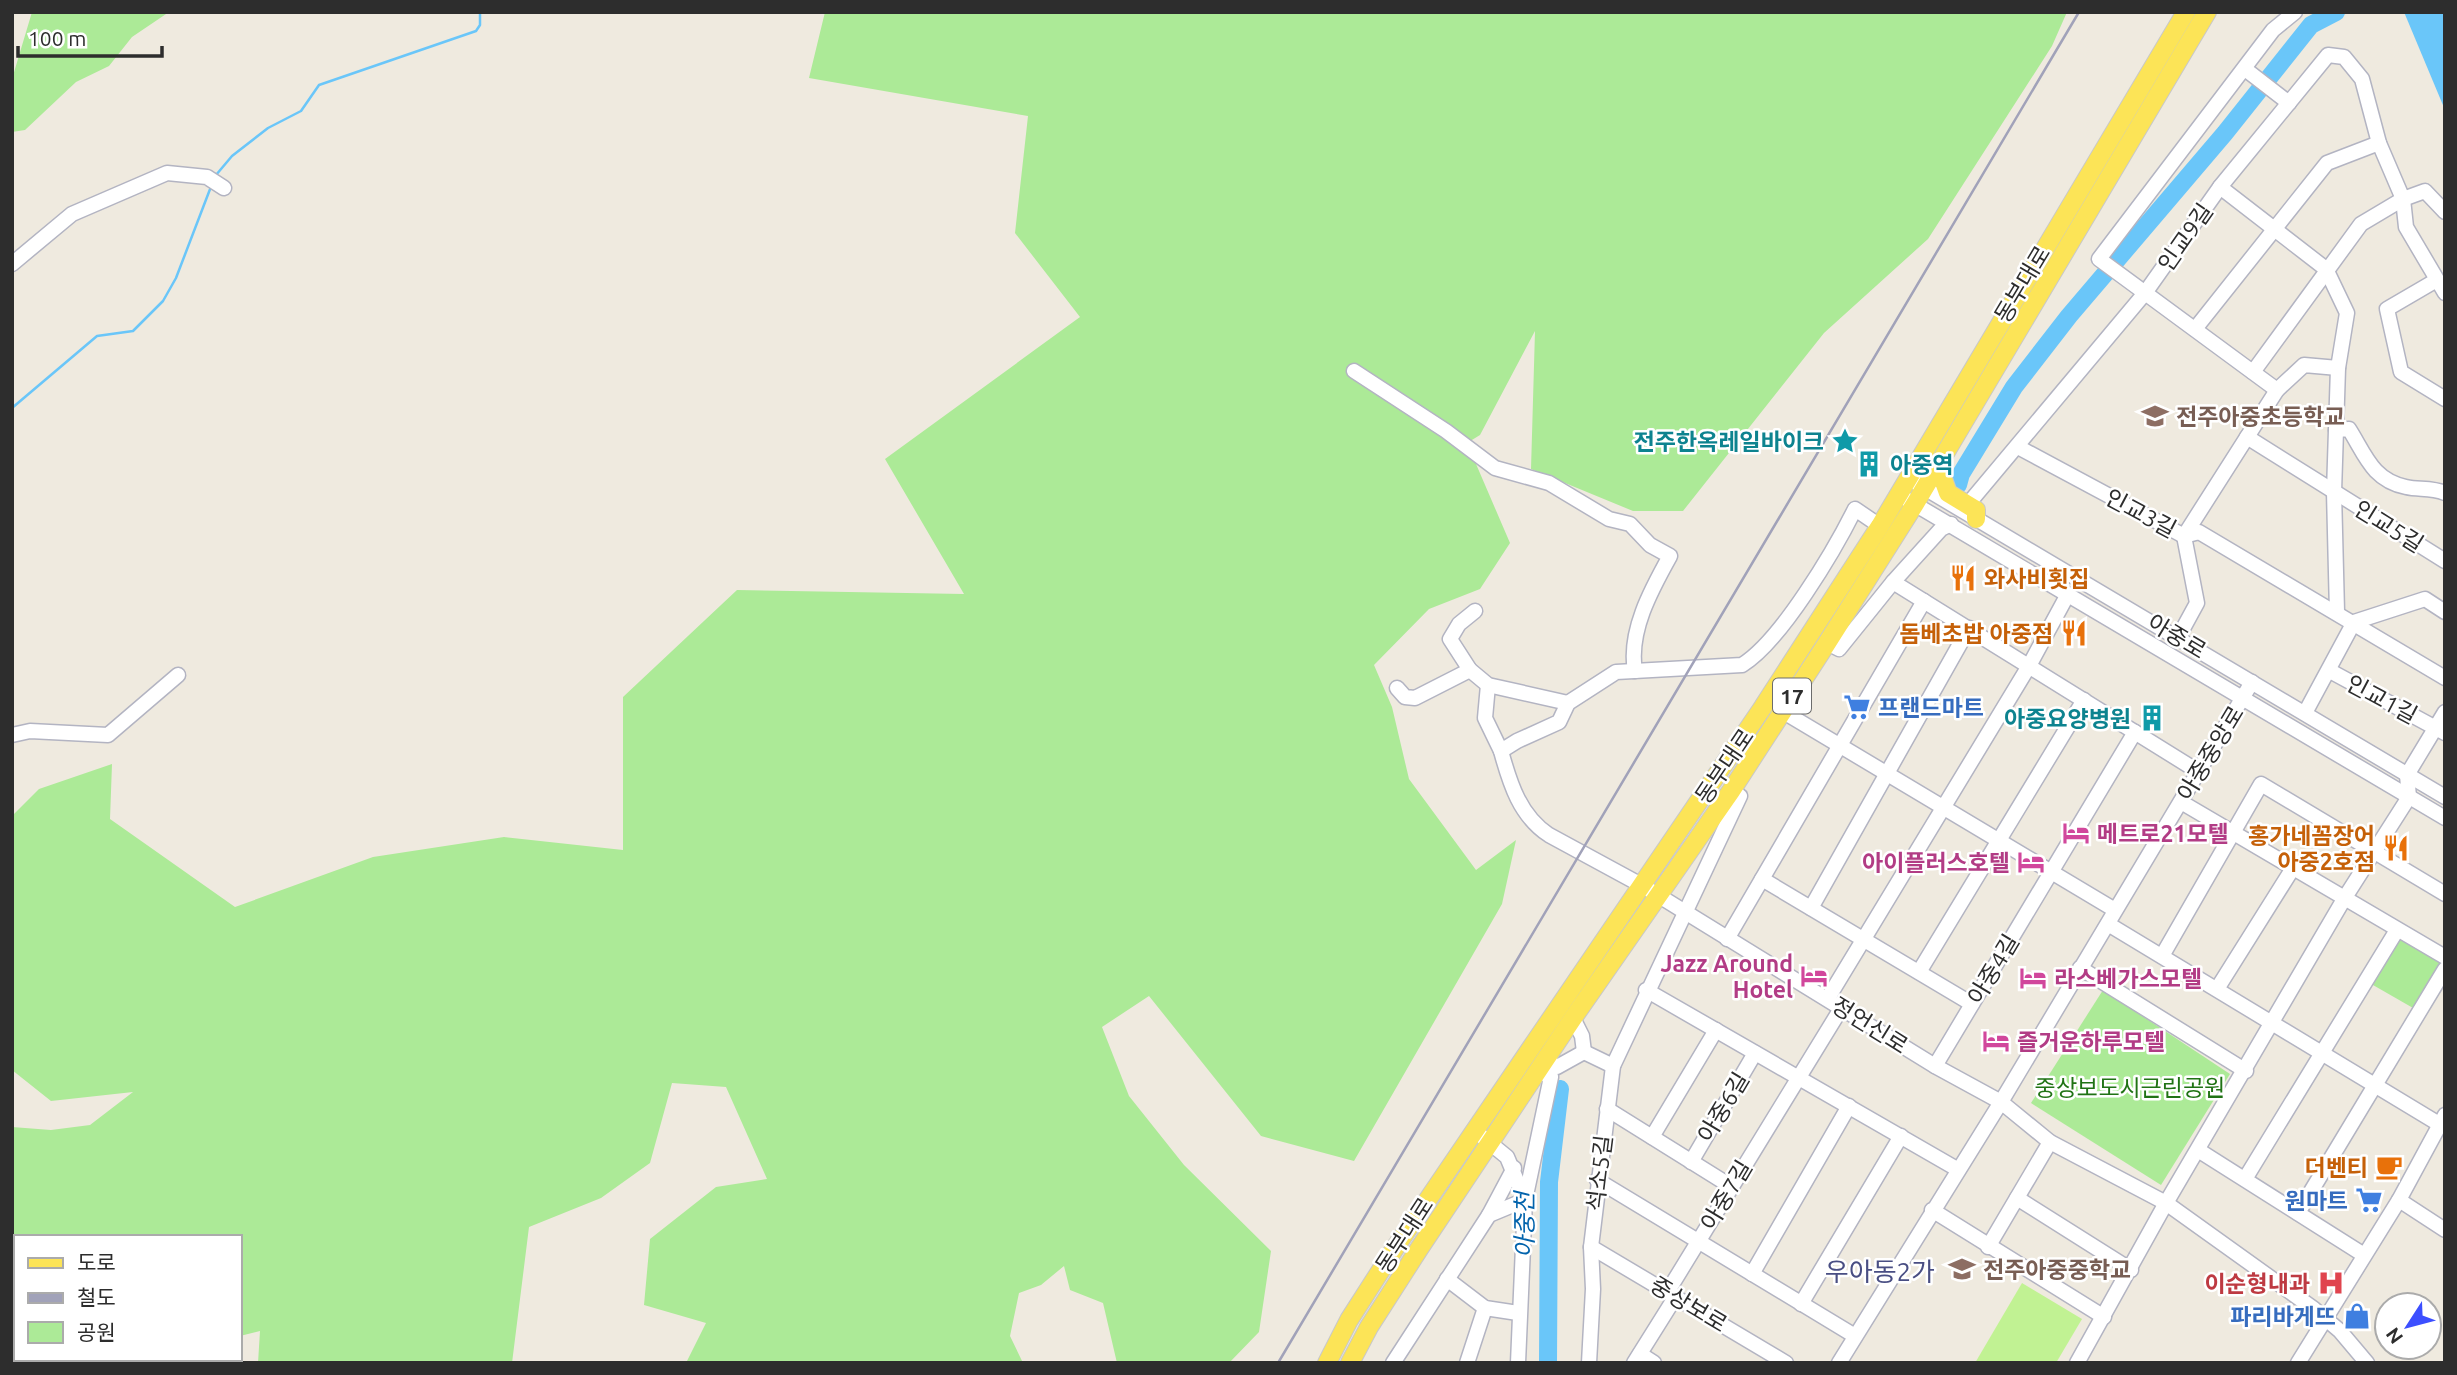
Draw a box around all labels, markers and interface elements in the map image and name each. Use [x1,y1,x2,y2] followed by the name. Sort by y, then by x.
[18,14,161,58] scale bar
[28,26,86,50] text: 100 m
[2153,199,2217,275] street label: 인교9길
[1989,241,2055,327] street label: 동부대로
[2140,401,2170,431] school or university icon: 전주아중초등학교
[2176,404,2345,429] place label: 전주아중초등학교
[1830,426,1860,456] place icon: 전주한옥레일바이크
[1634,429,1824,454] place label: 전주한옥레일바이크
[1854,449,1884,479] building icon: 아중역
[1890,452,1953,477] place label: 아중역
[2101,484,2181,542] street label: 인교3길
[2350,495,2428,557] street label: 인교5길
[1948,563,1978,593] restaurant icon: 와사비횟집
[1984,566,2090,591] place label: 와사비횟집
[2143,609,2211,663] street label: 아중로
[2059,618,2089,648] restaurant icon: 돔베초밥 아중점
[1899,621,2053,646] place label: 돔베초밥 아중점
[2342,670,2422,728] street label: 인교1길
[1773,678,1811,714] road number: 17
[1842,692,1872,722] supermarket icon: 프랜드마트
[1878,695,1984,720] place label: 프랜드마트
[2172,701,2248,805] street label: 아중중앙로
[2137,703,2167,733] building icon: 아중요양병원
[2004,706,2131,731] place label: 아중요양병원
[1690,724,1758,808] street label: 동부대로
[2061,818,2091,848] hotel icon: 메트로21모텔
[2097,821,2229,846] place label: 메트로21모텔
[2248,823,2375,874] place label: 홍가네꼼장어 아중2호점
[2381,833,2411,863] restaurant icon: 홍가네꼼장어 아중2호점
[2016,847,2046,877] hotel icon: 아이플러스호텔
[1862,850,2010,875] place label: 아이플러스호텔
[1963,930,2023,1008] street label: 아중4길
[1661,951,1793,1002] place label: Jazz Around Hotel
[1799,961,1829,991] hotel icon: Jazz Around Hotel
[2018,963,2048,993] hotel icon: 라스베가스모텔
[2054,966,2202,991] place label: 라스베가스모텔
[1827,992,1913,1058] street label: 정언신로
[1981,1026,2011,1056] hotel icon: 즐거운하루모텔
[2017,1029,2165,1054] place label: 즐거운하루모텔
[1693,1068,1753,1146] street label: 아중6길
[2035,1075,2225,1100] park label: 중상보도시근린공원
[1582,1134,1616,1212] street label: 석소5길
[2374,1152,2404,1182] cafe icon: 더벤티
[2305,1155,2368,1180] place label: 더벤티
[1696,1156,1756,1234] street label: 아중7길
[2354,1185,2384,1215] supermarket icon: 원마트
[2285,1188,2348,1213] place label: 원마트
[1511,1189,1538,1258] water label: 아중천
[1370,1193,1438,1277] street label: 동부대로
[14,1235,242,1361] legend
[77,1250,116,1274] text: 도로
[1947,1254,1977,1284] school or university icon: 전주아중중학교
[1825,1257,1935,1286] district label: 우아동2가
[1983,1257,2131,1282] place label: 전주아중중학교
[2316,1268,2346,1298] hospital icon: 이순형내과
[1646,1271,1732,1337] street label: 중상보로
[2204,1271,2310,1296] place label: 이순형내과
[77,1285,116,1309] text: 철도
[2373,1291,2443,1361] north arrow
[2342,1301,2372,1331] shop icon: 파리바게뜨
[2230,1304,2336,1329] place label: 파리바게뜨
[77,1320,116,1344] text: 공원
[2381,1324,2407,1348] text: N

